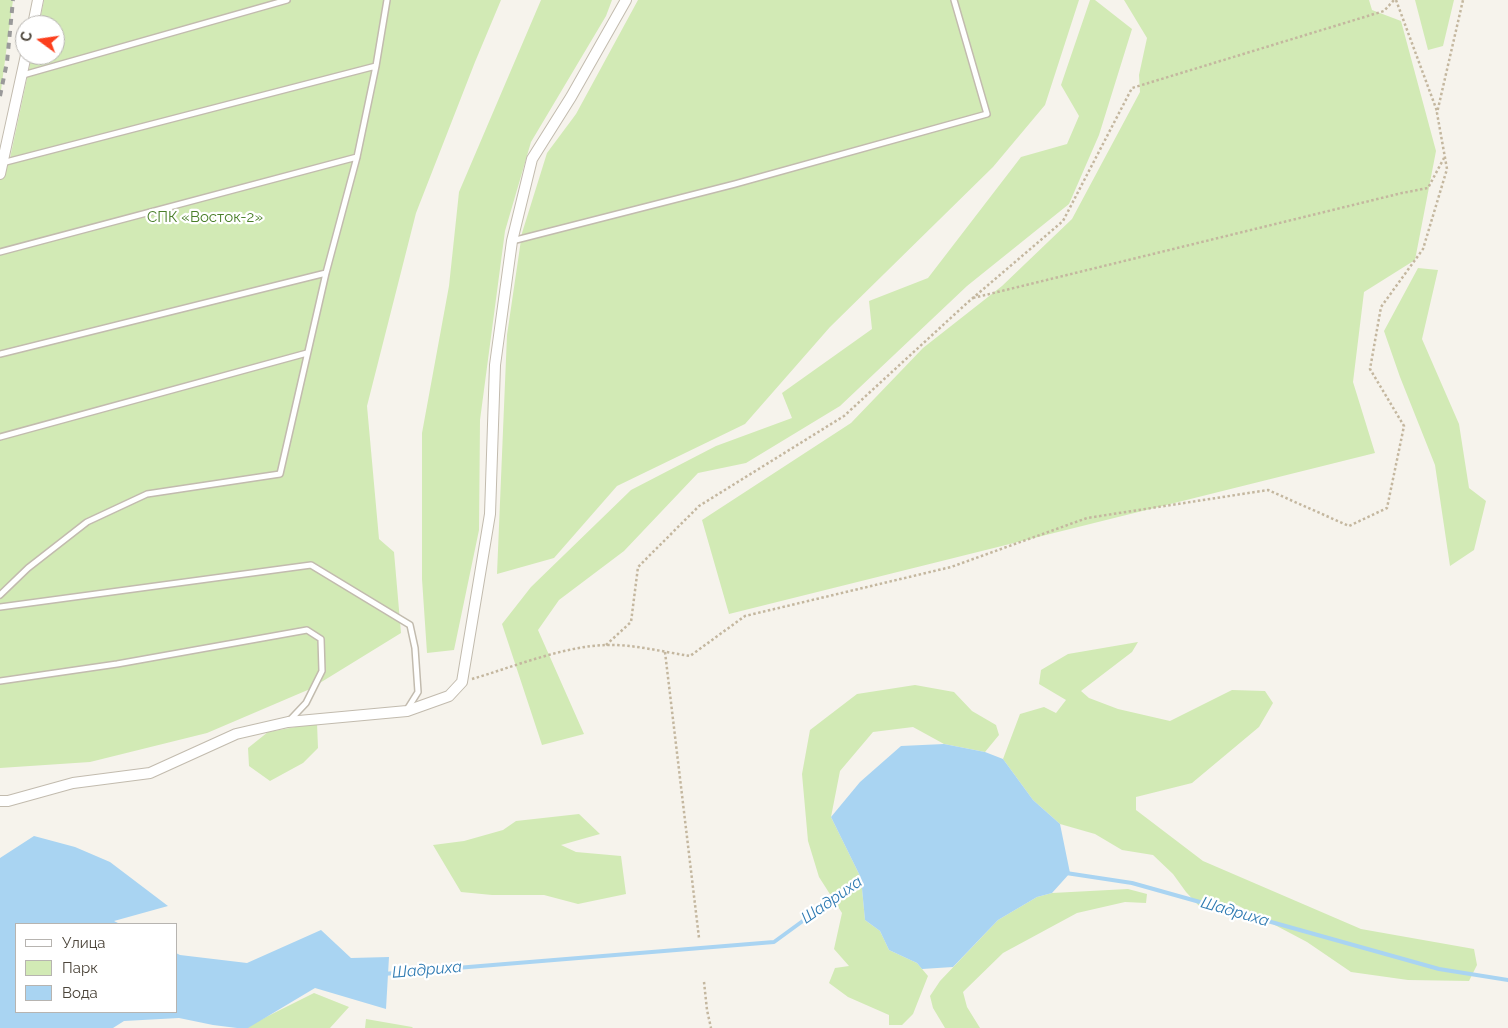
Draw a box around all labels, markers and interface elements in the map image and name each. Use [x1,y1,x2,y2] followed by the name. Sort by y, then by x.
[15,15,65,65] north arrow
[17,30,35,43] text: С
[147,208,263,226] park label: СПК «Восток-2»
[798,872,866,928] water label: Шадриха
[1199,893,1271,931] water label: Шадриха
[15,923,178,1013] legend
[62,934,106,952] text: Улица
[391,957,463,983] water label: Шадриха
[62,959,98,977] text: Парк
[62,984,98,1002] text: Вода

